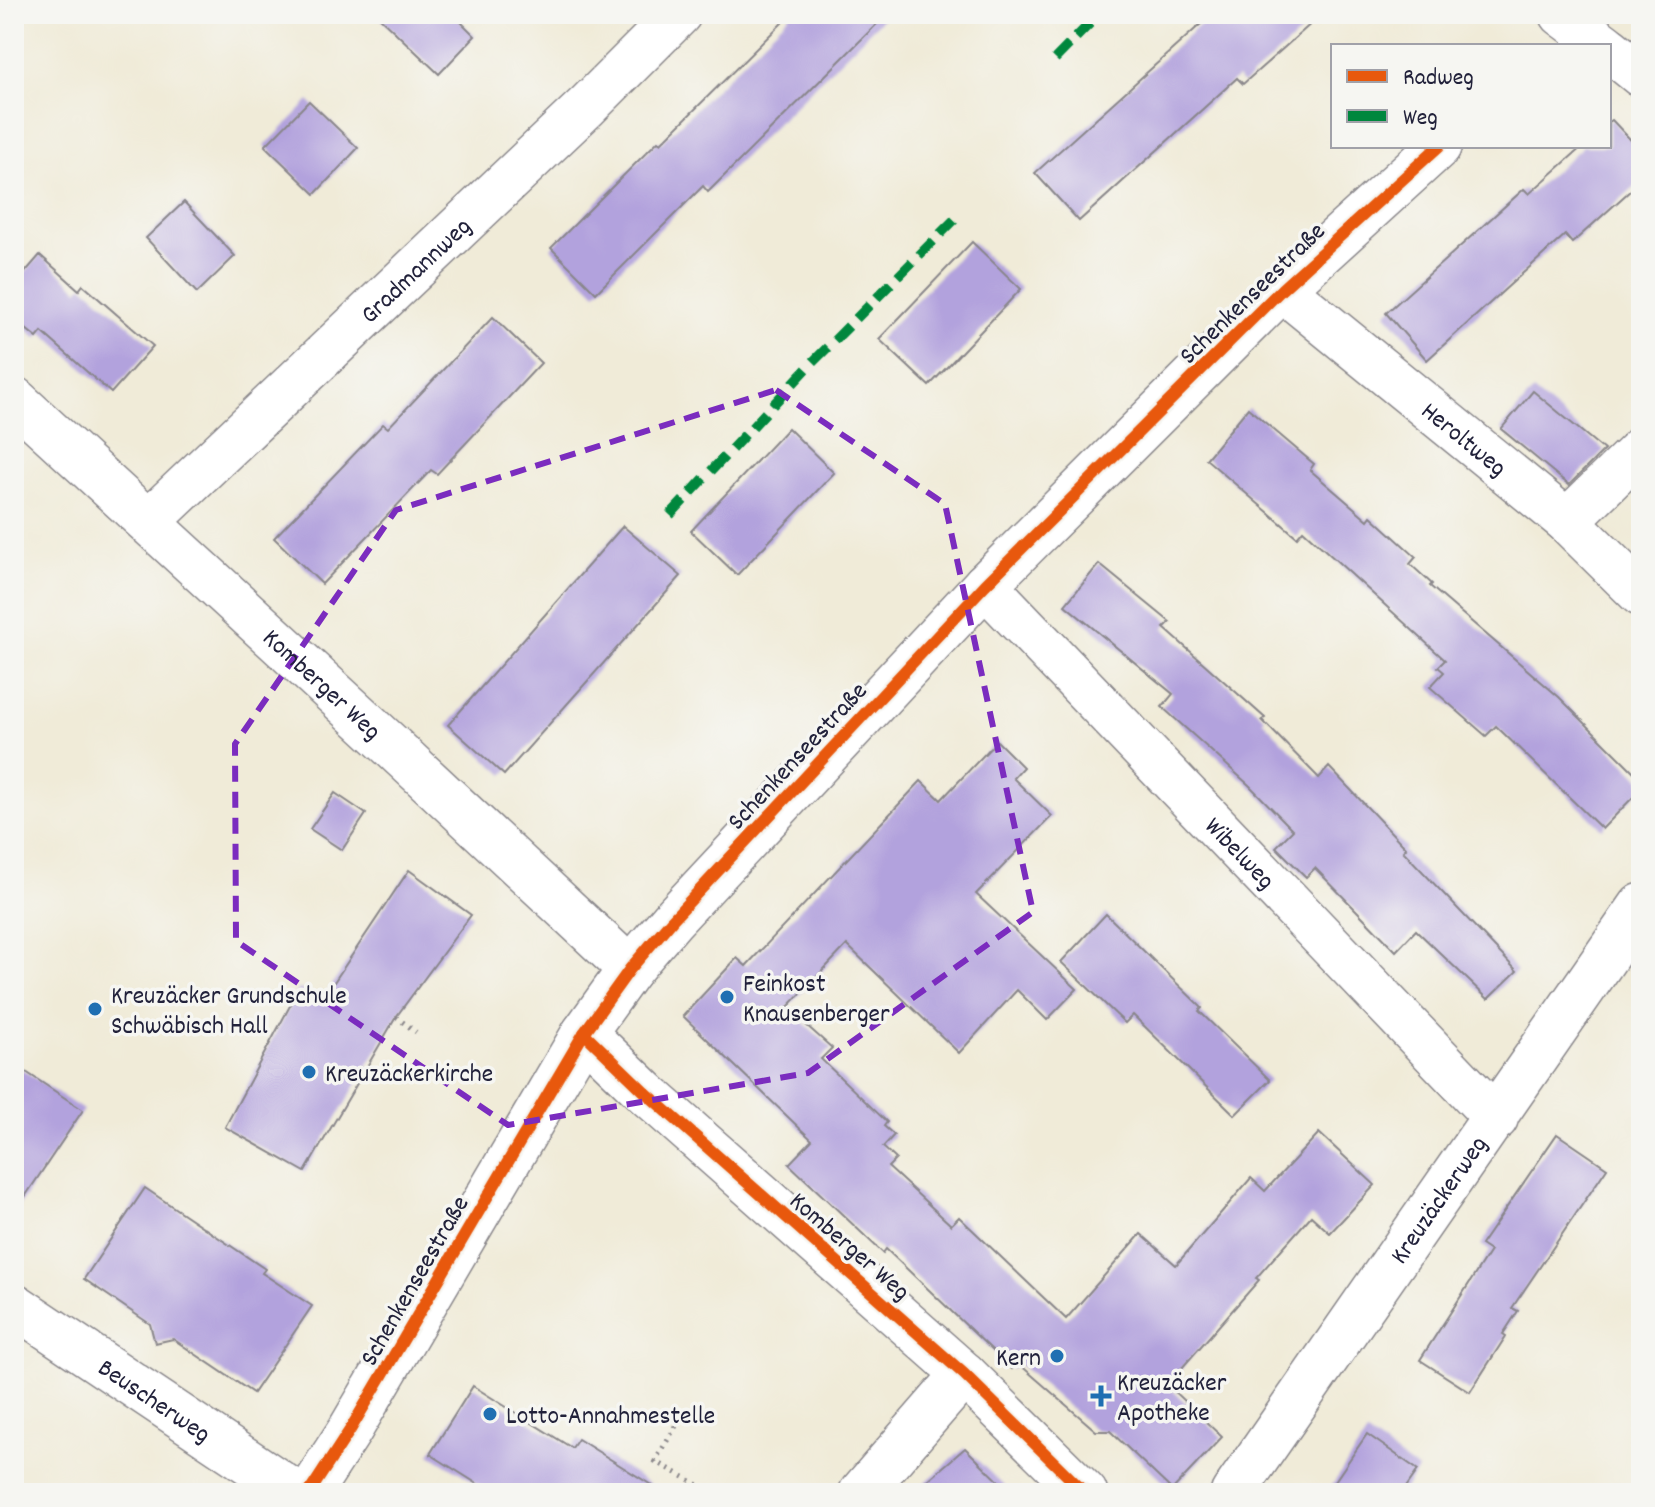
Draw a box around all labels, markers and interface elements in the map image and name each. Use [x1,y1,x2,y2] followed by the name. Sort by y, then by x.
[1331,44,1611,148] legend
[1403,62,1474,96] text: Radweg
[1403,102,1438,136] text: Weg
[353,210,481,334] street label: Gradmannweg
[1172,215,1335,374] street label: Schenkenseestraße
[1412,394,1514,487] street label: Heroltweg
[253,621,389,750] street label: Komberger Weg
[720,675,877,840] street label: Schenkenseestraße
[1195,810,1282,899] street label: Wibelweg
[743,967,890,1034] place label: Feinkost Knausenberger
[111,979,347,1046] place label: Kreuzäcker Grundschule Schwäbisch Hall
[718,988,736,1006] marker: Feinkost Knausenberger
[86,1000,104,1018] marker: Kreuzäcker Grundschule Schwäbisch Hall
[325,1057,493,1094] place label: Kreuzäckerkirche
[300,1063,318,1081] marker: Kreuzäckerkirche
[1382,1129,1498,1273] street label: Kreuzäckerweg
[780,1184,917,1311] street label: Komberger Weg
[352,1190,480,1374] street label: Schenkenseestraße
[996,1341,1041,1378] place label: Kern
[1048,1347,1066,1365] marker: Kern
[89,1351,217,1454] street label: Beuscherweg
[1117,1366,1227,1433] place label: Kreuzäcker Apotheke
[1092,1387,1110,1405] marker: Kreuzäcker Apotheke
[506,1399,715,1436] place label: Lotto-Annahmestelle
[481,1405,499,1423] marker: Lotto-Annahmestelle

